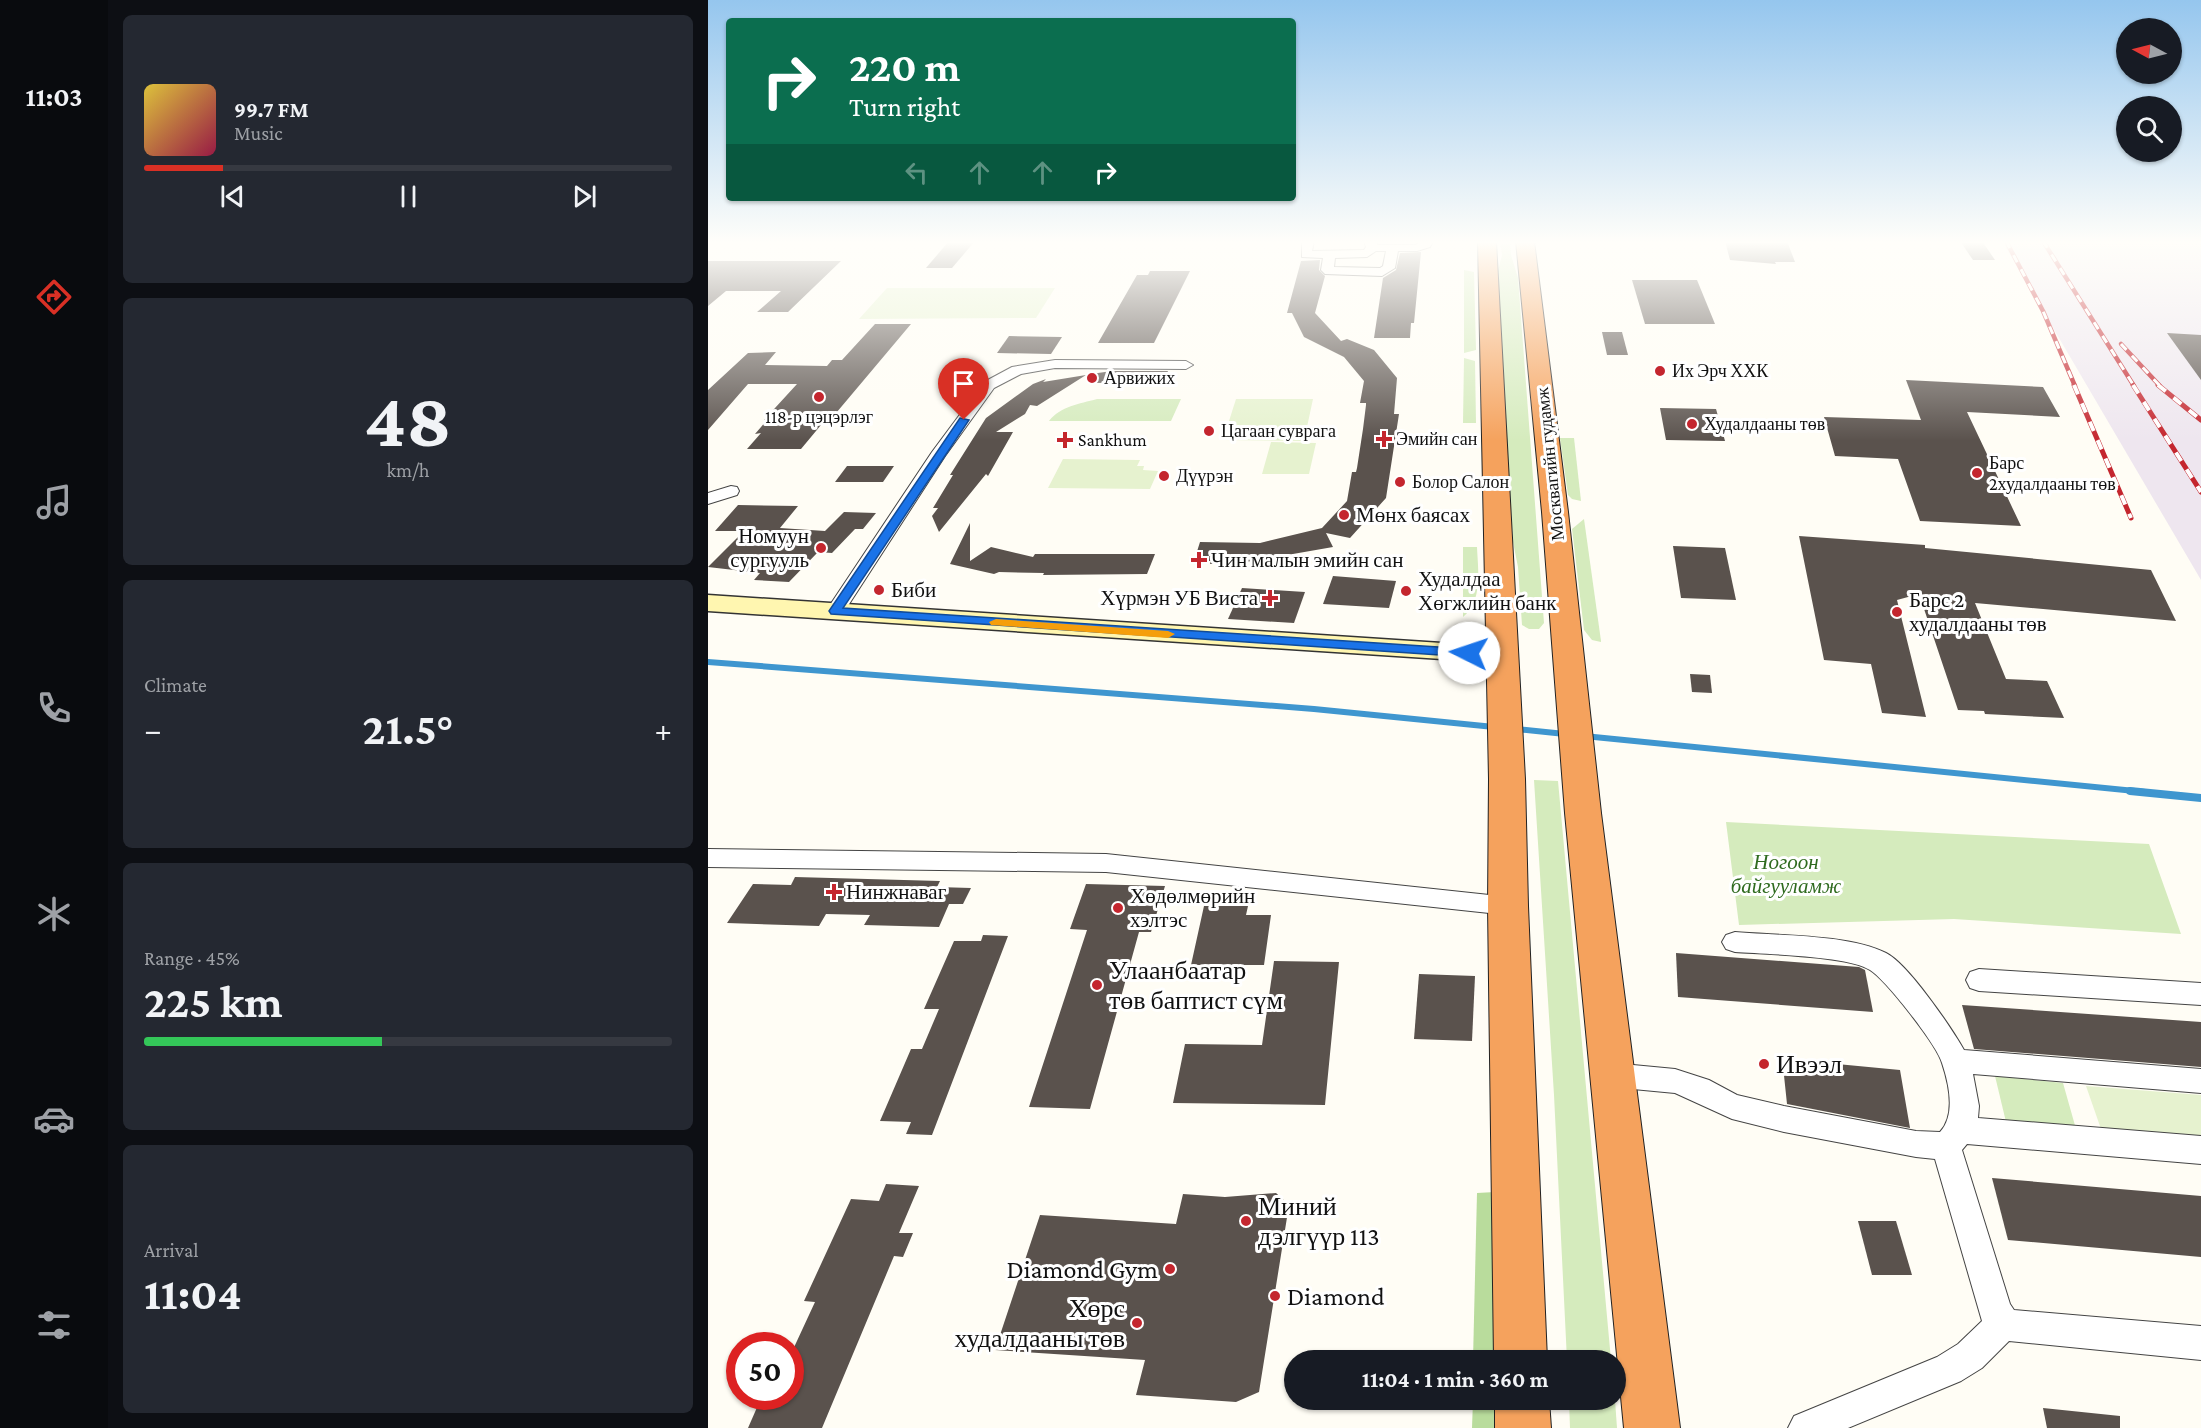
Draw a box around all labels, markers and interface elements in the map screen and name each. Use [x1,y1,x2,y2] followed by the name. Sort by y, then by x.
[2116,18,2182,84] north arrow
[2116,18,2182,162] map controls
[750,42,828,120] icon: right
[849,43,960,90] text: 220 m
[26,82,82,112] text: 11:03
[849,92,960,122] text: Turn right
[2116,96,2182,162] button: search
[234,97,309,122] text: 99.7 FM
[234,122,283,144] text: Music
[900,156,933,189] icon: left
[963,156,996,189] icon: ahead
[1026,156,1059,189] icon: ahead
[1089,156,1122,189] icon: right
[216,180,249,213] icon: previous
[392,180,425,213] icon: pause
[568,180,601,213] icon: next
[33,276,75,318] icon: directions
[938,358,989,420] pin
[1672,361,1769,381] place label: Их Эрч ХХК
[1653,364,1667,378] marker: Их Эрч ХХК
[947,367,980,400] icon: arrive
[1104,368,1175,388] place label: Арвижих
[1085,371,1099,385] marker: Арвижих
[364,376,452,463] text: 48
[1532,386,1568,542] street label: Москвагийн гудамж
[812,390,826,404] marker: 118-р цэцэрлэг
[765,407,873,427] place label: 118-р цэцэрлэг
[1704,414,1825,434] place label: Худалдааны төв
[1685,417,1699,431] marker: Худалдааны төв
[1221,421,1336,441] place label: Цагаан суврага
[1202,424,1216,438] marker: Цагаан суврага
[1396,429,1478,449] place label: Эмийн сан
[1078,430,1147,450] place label: Sankhum
[1056,431,1074,449] marker: Sankhum
[1377,432,1391,446] marker: Эмийн сан
[1989,453,2116,494] place label: Барс 2худалдааны төв
[386,459,430,481] text: km/h
[1176,466,1233,486] place label: Дүүрэн
[1970,466,1984,480] marker: Барс 2худалдааны төв
[1157,469,1171,483] marker: Дүүрэн
[1412,472,1510,492] place label: Болор Салон
[1393,475,1407,489] marker: Болор Салон
[33,481,75,523] icon: music
[1356,503,1470,527] place label: Мөнх баясах
[1337,508,1351,522] marker: Мөнх баясах
[730,524,809,572] place label: Номуун сургууль
[814,541,828,555] marker: Номуун сургууль
[1211,548,1403,572] place label: Чин малын эмийн сан
[1192,553,1206,567] marker: Чин малын эмийн сан
[1418,567,1557,615] place label: Худалдаа Хөгжлийн банк
[891,578,936,602] place label: Биби
[872,583,886,597] marker: Биби
[1399,584,1413,598] marker: Худалдаа Хөгжлийн банк
[1100,586,1259,610] place label: Хүрмэн УБ Виста
[1909,588,2047,636] place label: Барс 2 худалдааны төв
[1263,591,1277,605] marker: Хүрмэн УБ Виста
[1890,605,1904,619] marker: Барс 2 худалдааны төв
[1437,621,1501,685] position arrow
[144,674,207,696] text: Climate
[33,687,75,729] icon: phone
[363,704,453,754] text: 21.5°
[144,711,161,748] text: −
[655,711,672,748] text: +
[1731,850,1842,898] park label: Ногоон байгууламж
[846,880,947,904] place label: Нинжнаваг
[1130,884,1255,932] place label: Хөдөлмөрийн хэлтэс
[827,885,841,899] marker: Нинжнаваг
[33,893,75,935] icon: climate
[1111,901,1125,915] marker: Хөдөлмөрийн хэлтэс
[144,947,240,969] text: Range · 45%
[1109,956,1283,1015] place label: Улаанбаатар төв баптист сүм
[144,977,283,1027] text: 225 km
[1090,978,1104,992] marker: Улаанбаатар төв баптист сүм
[1776,1050,1842,1079] place label: Ивээл
[1757,1057,1771,1071] marker: Ивээл
[33,1098,75,1140] icon: car
[1258,1192,1380,1251] place label: Миний дэлгүүр 113
[1239,1214,1253,1228] marker: Миний дэлгүүр 113
[144,1239,198,1261] text: Arrival
[1006,1255,1158,1284] place label: Diamond Gym
[1163,1262,1177,1276] marker: Diamond Gym
[144,1269,242,1319] text: 11:04
[1287,1282,1385,1311] place label: Diamond
[1268,1289,1282,1303] marker: Diamond
[954,1294,1125,1353] place label: Хөрс худалдааны төв
[33,1304,75,1346] icon: filters
[1130,1316,1144,1330] marker: Хөрс худалдааны төв
[726,1332,804,1410] speed limit sign: 50
[1362,1367,1548,1392] text: 11:04 · 1 min · 360 m

